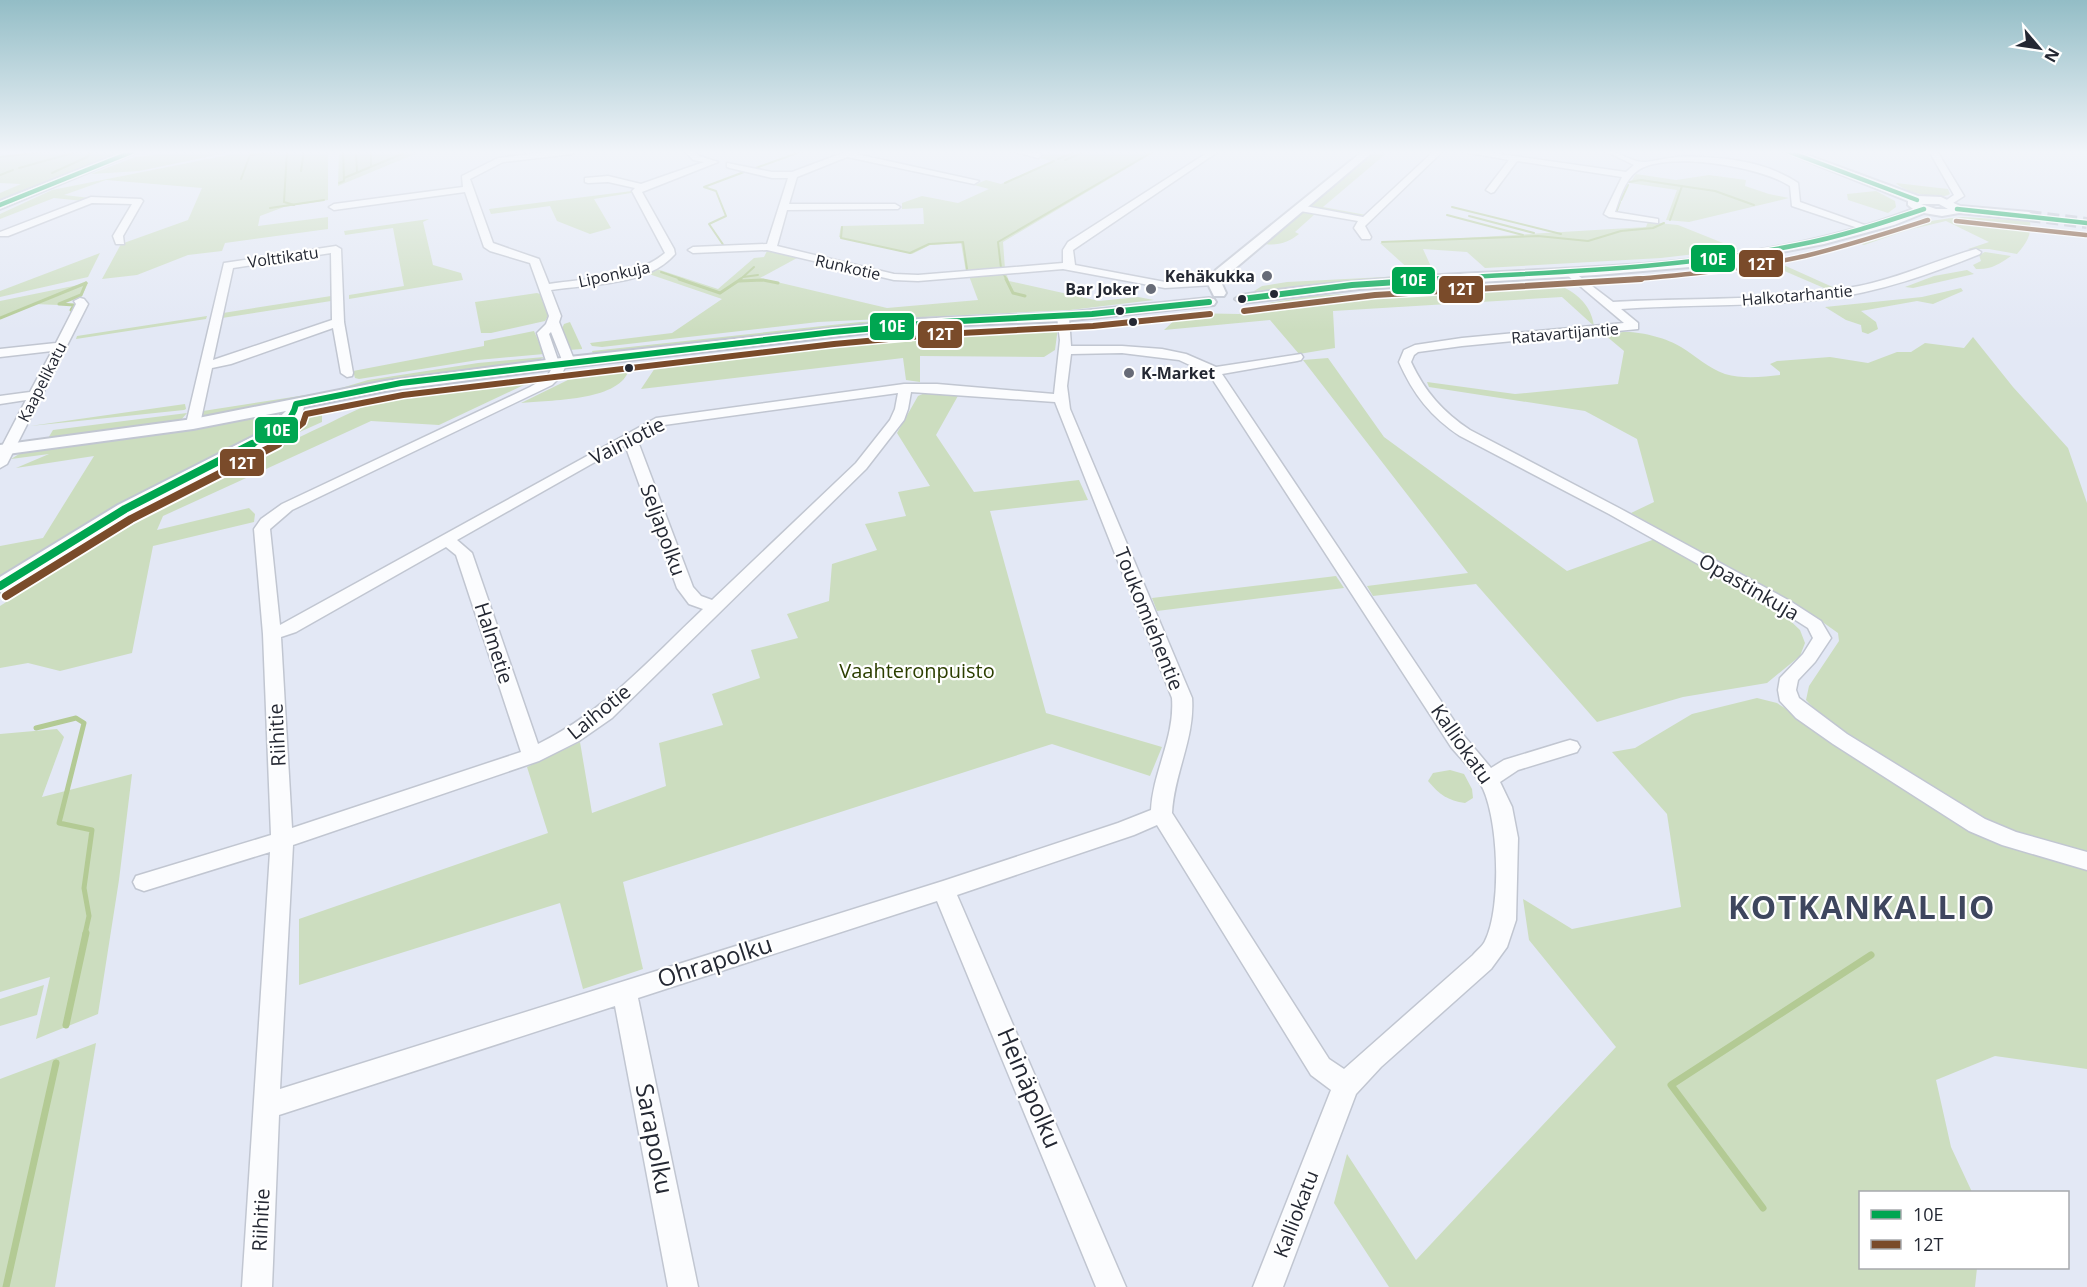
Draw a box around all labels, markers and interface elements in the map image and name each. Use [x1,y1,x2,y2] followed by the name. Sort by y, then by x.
[2009,18,2069,78] north arrow
[2039,44,2065,66] text: N
[246,241,320,273] street label: Volttikatu
[1690,244,1736,273] line badge: 10E
[1699,248,1727,270] text: 10E
[813,249,883,285] street label: Runkotie
[1738,249,1784,278] line badge: 12T
[1747,253,1775,275] text: 12T
[576,256,652,292] street label: Liponkuja
[1165,265,1255,287] place label: Kehäkukka
[1391,266,1436,295] line badge: 10E
[1260,269,1274,283] marker: Kehäkukka
[1399,269,1427,291] text: 10E
[1438,275,1484,304] line badge: 12T
[1065,278,1139,300] place label: Bar Joker
[1447,278,1475,300] text: 12T
[1741,279,1853,311] street label: Halkotarhantie
[1144,282,1158,296] marker: Bar Joker
[1268,288,1280,300] unlabelled marker
[1236,293,1248,305] unlabelled marker
[1114,305,1126,317] unlabelled marker
[869,312,915,341] line badge: 10E
[878,315,906,337] text: 10E
[1127,316,1139,328] unlabelled marker
[1510,317,1620,349] street label: Ratavartijantie
[917,320,963,349] line badge: 12T
[926,323,954,345] text: 12T
[12,338,72,426] street label: Kaapelikatu
[623,362,635,374] unlabelled marker
[1141,362,1215,384] place label: K-Market
[1122,366,1136,380] marker: K-Market
[585,410,669,471] street label: Vainiotie
[254,416,299,444] line badge: 10E
[263,419,291,441] text: 10E
[219,448,265,477] line badge: 12T
[228,452,256,474] text: 12T
[634,480,692,579] street label: Seljapolku
[1109,543,1190,694] street label: Toukomiehentie
[1694,547,1804,626] street label: Opastinkuja
[469,599,520,687] street label: Halmetie
[839,657,995,684] park label: Vaahteronpuisto
[561,678,636,745] street label: Laihotie
[1425,698,1500,789] street label: Kalliokatu
[261,703,292,767] street label: Riihitie
[1728,885,1996,928] district label: KOTKANKALLIO
[653,926,776,995] street label: Ohrapolku
[990,1022,1071,1153] street label: Heinäpolku
[629,1081,682,1197] street label: Sarapolku
[1267,1166,1325,1261] street label: Kalliokatu
[245,1188,276,1252] street label: Riihitie
[1859,1191,2069,1269] legend
[1913,1202,1944,1226] text: 10E
[1913,1232,1944,1256] text: 12T

